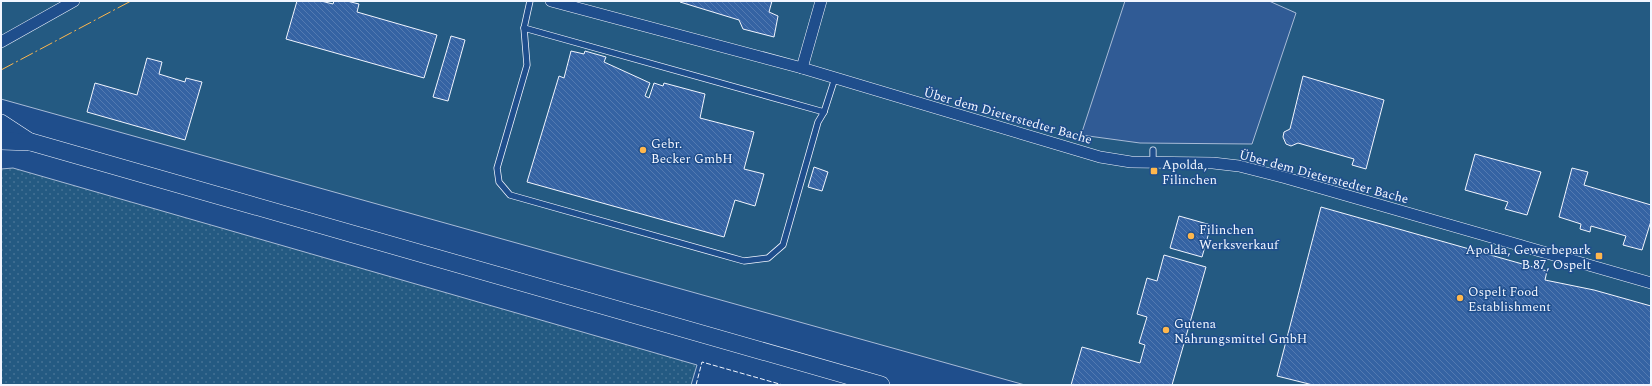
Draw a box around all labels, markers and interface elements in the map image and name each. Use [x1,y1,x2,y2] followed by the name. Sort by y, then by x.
[921,82,1094,150] street label: Über dem Dieterstedter Bache
[651,134,733,169] place label: Gebr. Becker GmbH
[638,145,648,155] marker: Gebr. Becker GmbH
[1237,145,1411,209] street label: Über dem Dieterstedter Bache
[1162,155,1217,190] place label: Apolda, Filinchen
[1149,166,1159,176] marker: Apolda, Filinchen
[1199,220,1280,255] place label: Filinchen Werksverkauf
[1186,231,1196,241] marker: Filinchen Werksverkauf
[1465,240,1591,275] place label: Apolda, Gewerbepark B 87, Ospelt
[1594,251,1604,261] marker: Apolda, Gewerbepark B 87, Ospelt
[1468,282,1551,317] place label: Ospelt Food Establishment
[1455,293,1465,303] marker: Ospelt Food Establishment
[1174,314,1307,349] place label: Gutena Nahrungsmittel GmbH
[1161,325,1171,335] marker: Gutena Nahrungsmittel GmbH

